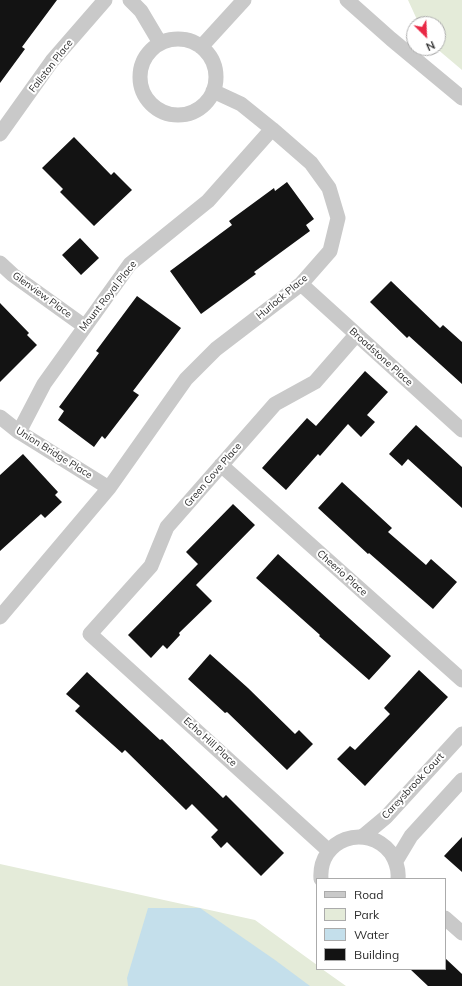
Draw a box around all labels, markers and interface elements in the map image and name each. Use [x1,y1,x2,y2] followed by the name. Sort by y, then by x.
[406,16,446,56] north arrow
[27,37,75,95] street label: Fallston Place
[424,38,437,54] text: N
[77,258,139,334] street label: Mount Royal Place
[10,269,74,321] street label: Glenview Place
[254,272,310,322] street label: Hurlock Place
[347,325,415,389] street label: Broadstone Place
[14,425,94,481] street label: Union Bridge Place
[182,441,244,509] street label: Green Cove Place
[315,547,369,599] street label: Cheerio Place
[181,715,239,769] street label: Echo Hill Place
[379,750,447,822] street label: Careysbrook Court
[316,878,446,970] legend
[354,887,383,902] text: Road
[354,907,379,922] text: Park
[354,927,389,942] text: Water
[354,947,399,962] text: Building

